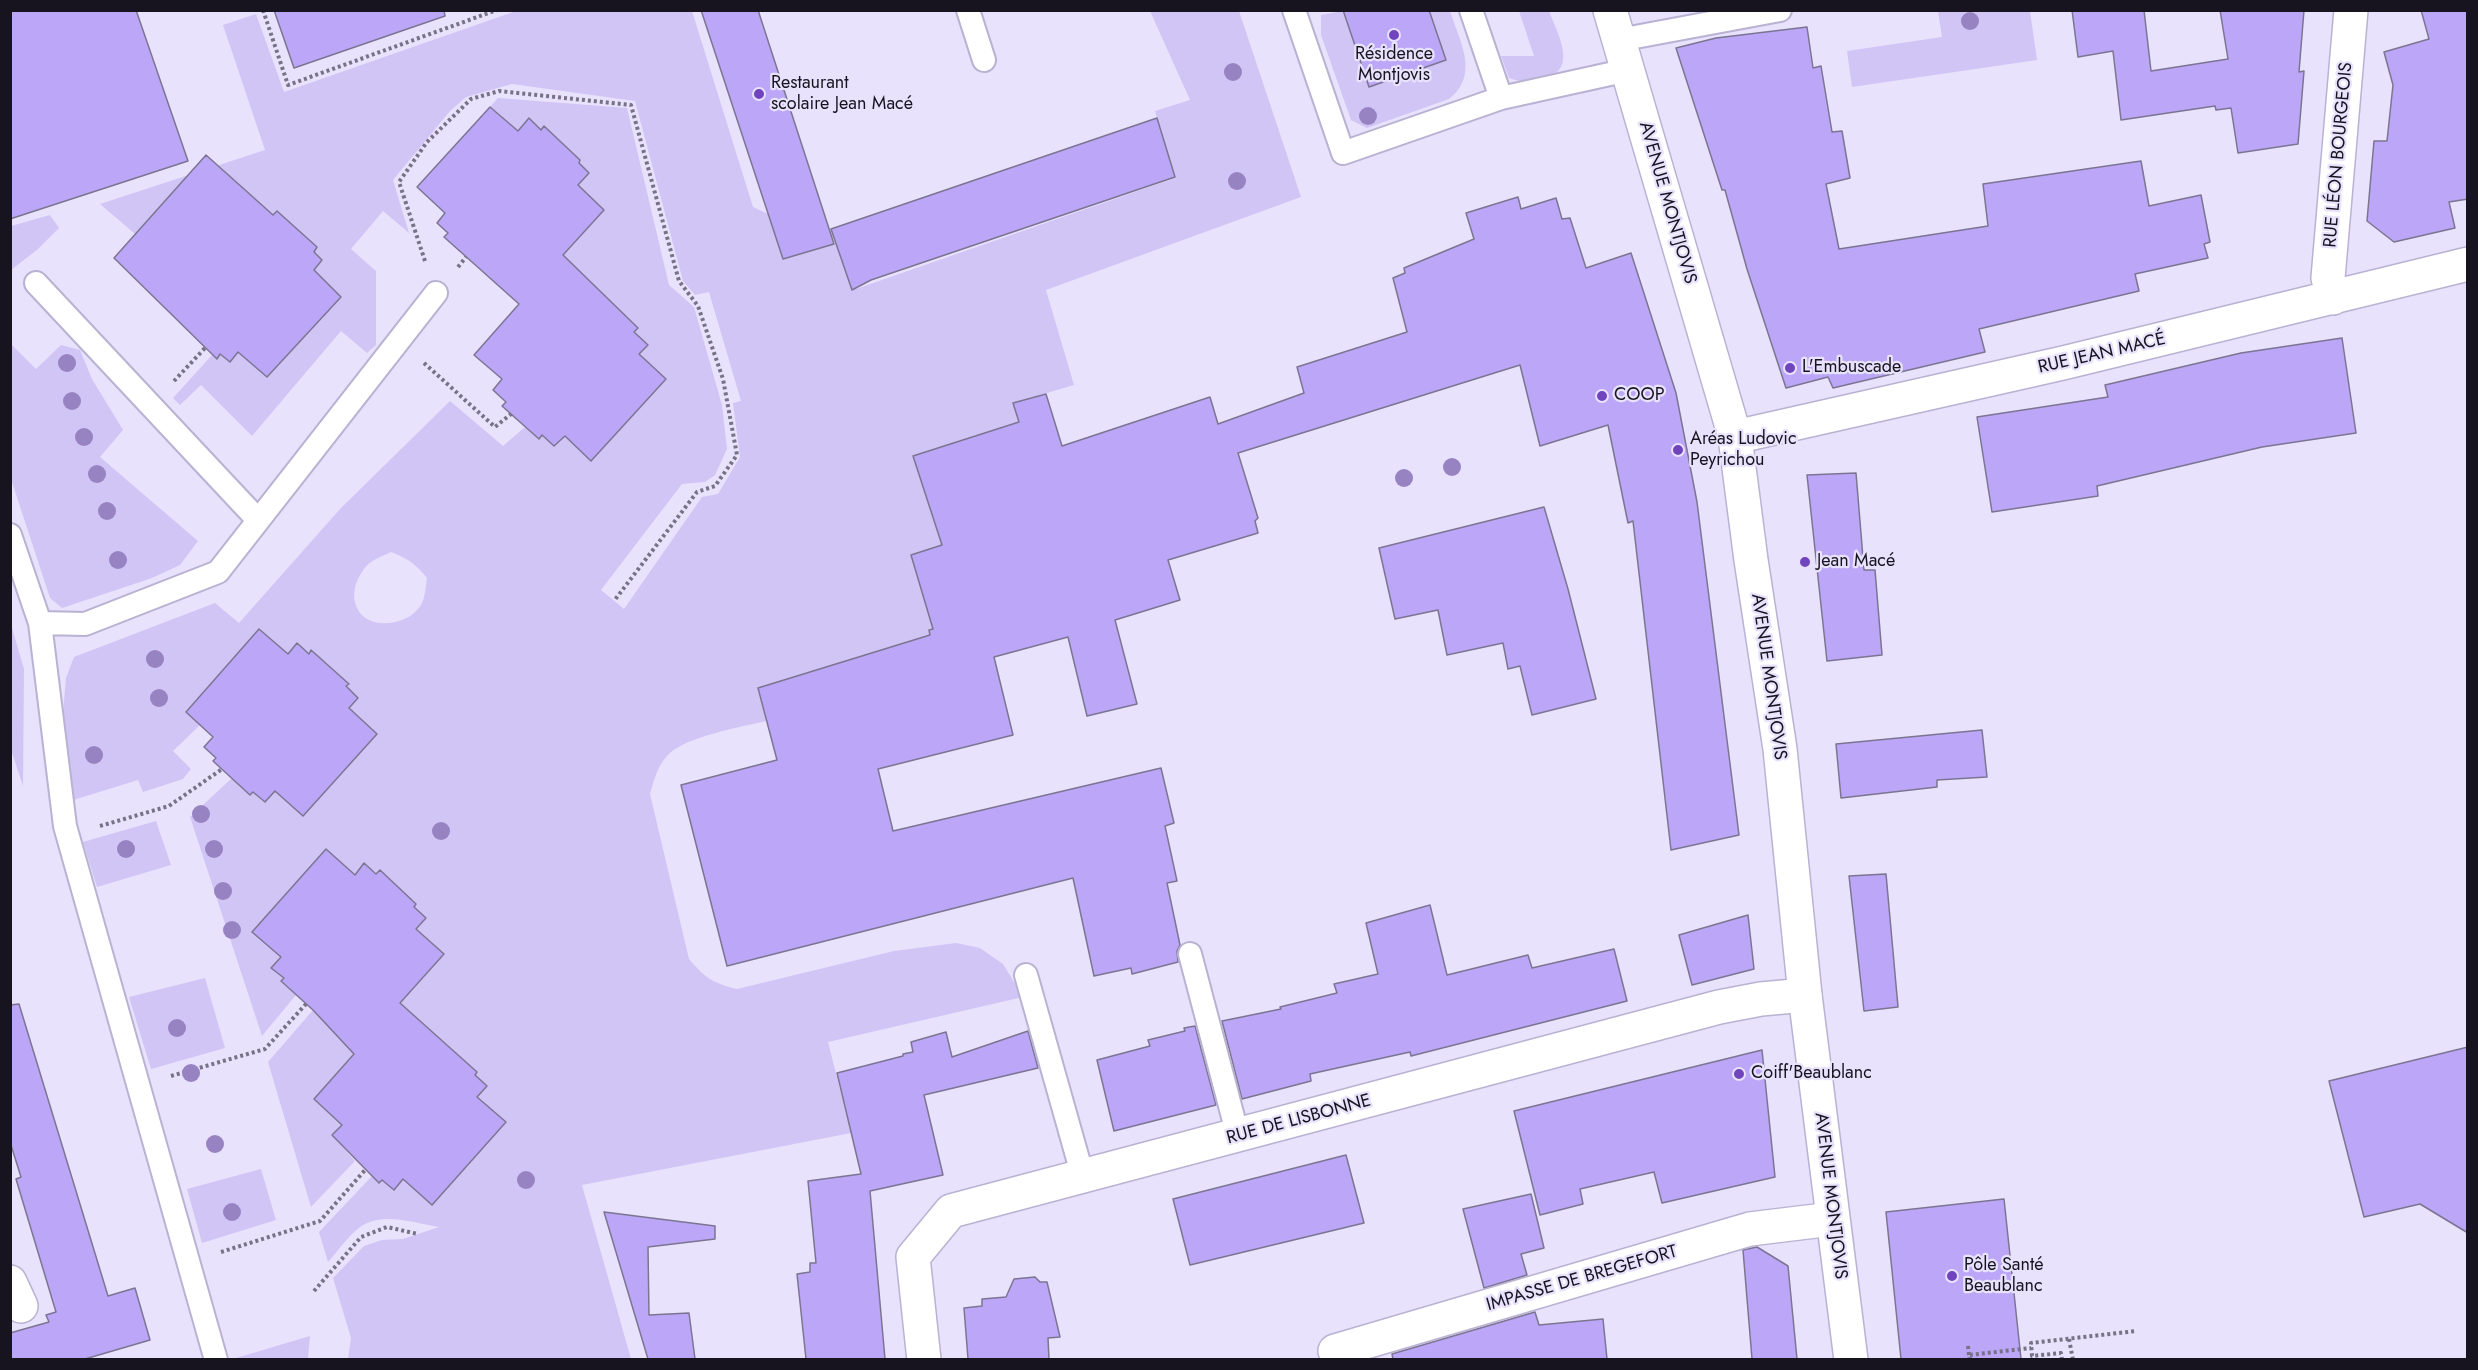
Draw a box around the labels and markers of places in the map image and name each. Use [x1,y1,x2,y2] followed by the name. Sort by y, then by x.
[1387,28,1401,42] marker: Résidence Montjovis
[1355,44,1433,86] place label: Résidence Montjovis
[771,73,913,116] place label: Restaurant scolaire Jean Macé
[752,87,766,101] marker: Restaurant scolaire Jean Macé
[1802,357,1901,379] place label: L'Embuscade
[1783,361,1797,375] marker: L'Embuscade
[1614,385,1665,407] place label: COOP
[1595,389,1609,403] marker: COOP
[1690,429,1797,472] place label: Aréas Ludovic Peyrichou
[1671,443,1685,457] marker: Aréas Ludovic Peyrichou
[1817,551,1895,573] place label: Jean Macé
[1798,555,1812,569] marker: Jean Macé
[1751,1063,1872,1085] place label: Coiff'Beaublanc
[1732,1067,1746,1081] marker: Coiff'Beaublanc
[1964,1255,2044,1298] place label: Pôle Santé Beaublanc
[1945,1269,1959,1283] marker: Pôle Santé Beaublanc

